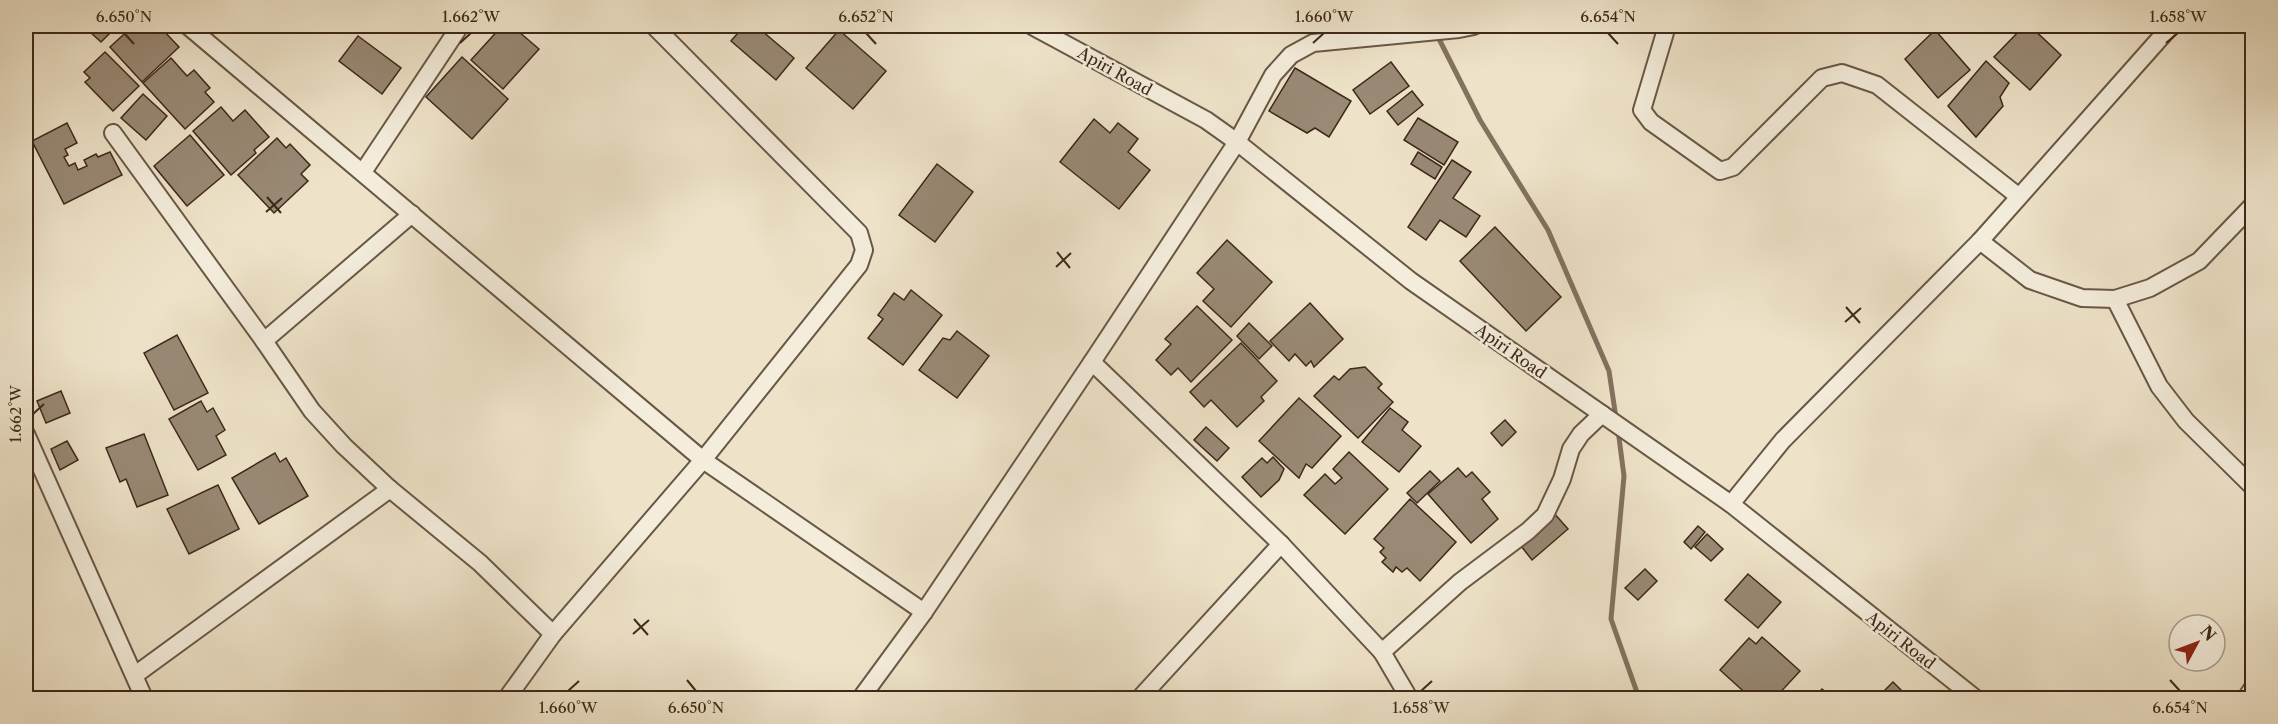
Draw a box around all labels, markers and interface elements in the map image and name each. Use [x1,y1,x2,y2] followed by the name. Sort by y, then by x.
[96,7,152,26] text: 6.650°N
[442,7,500,26] text: 1.662°W
[838,7,894,26] text: 6.652°N
[1295,7,1354,26] text: 1.660°W
[1580,7,1636,26] text: 6.654°N
[2149,7,2207,26] text: 1.658°W
[1073,42,1156,100] street label: Apiri Road
[1471,319,1551,383] street label: Apiri Road
[6,385,25,443] text: 1.662°W
[1862,606,1940,673] street label: Apiri Road
[2167,613,2227,673] north arrow
[2196,621,2220,645] text: N
[539,698,598,717] text: 1.660°W
[668,698,724,717] text: 6.650°N
[1392,698,1450,717] text: 1.658°W
[2152,698,2208,717] text: 6.654°N

